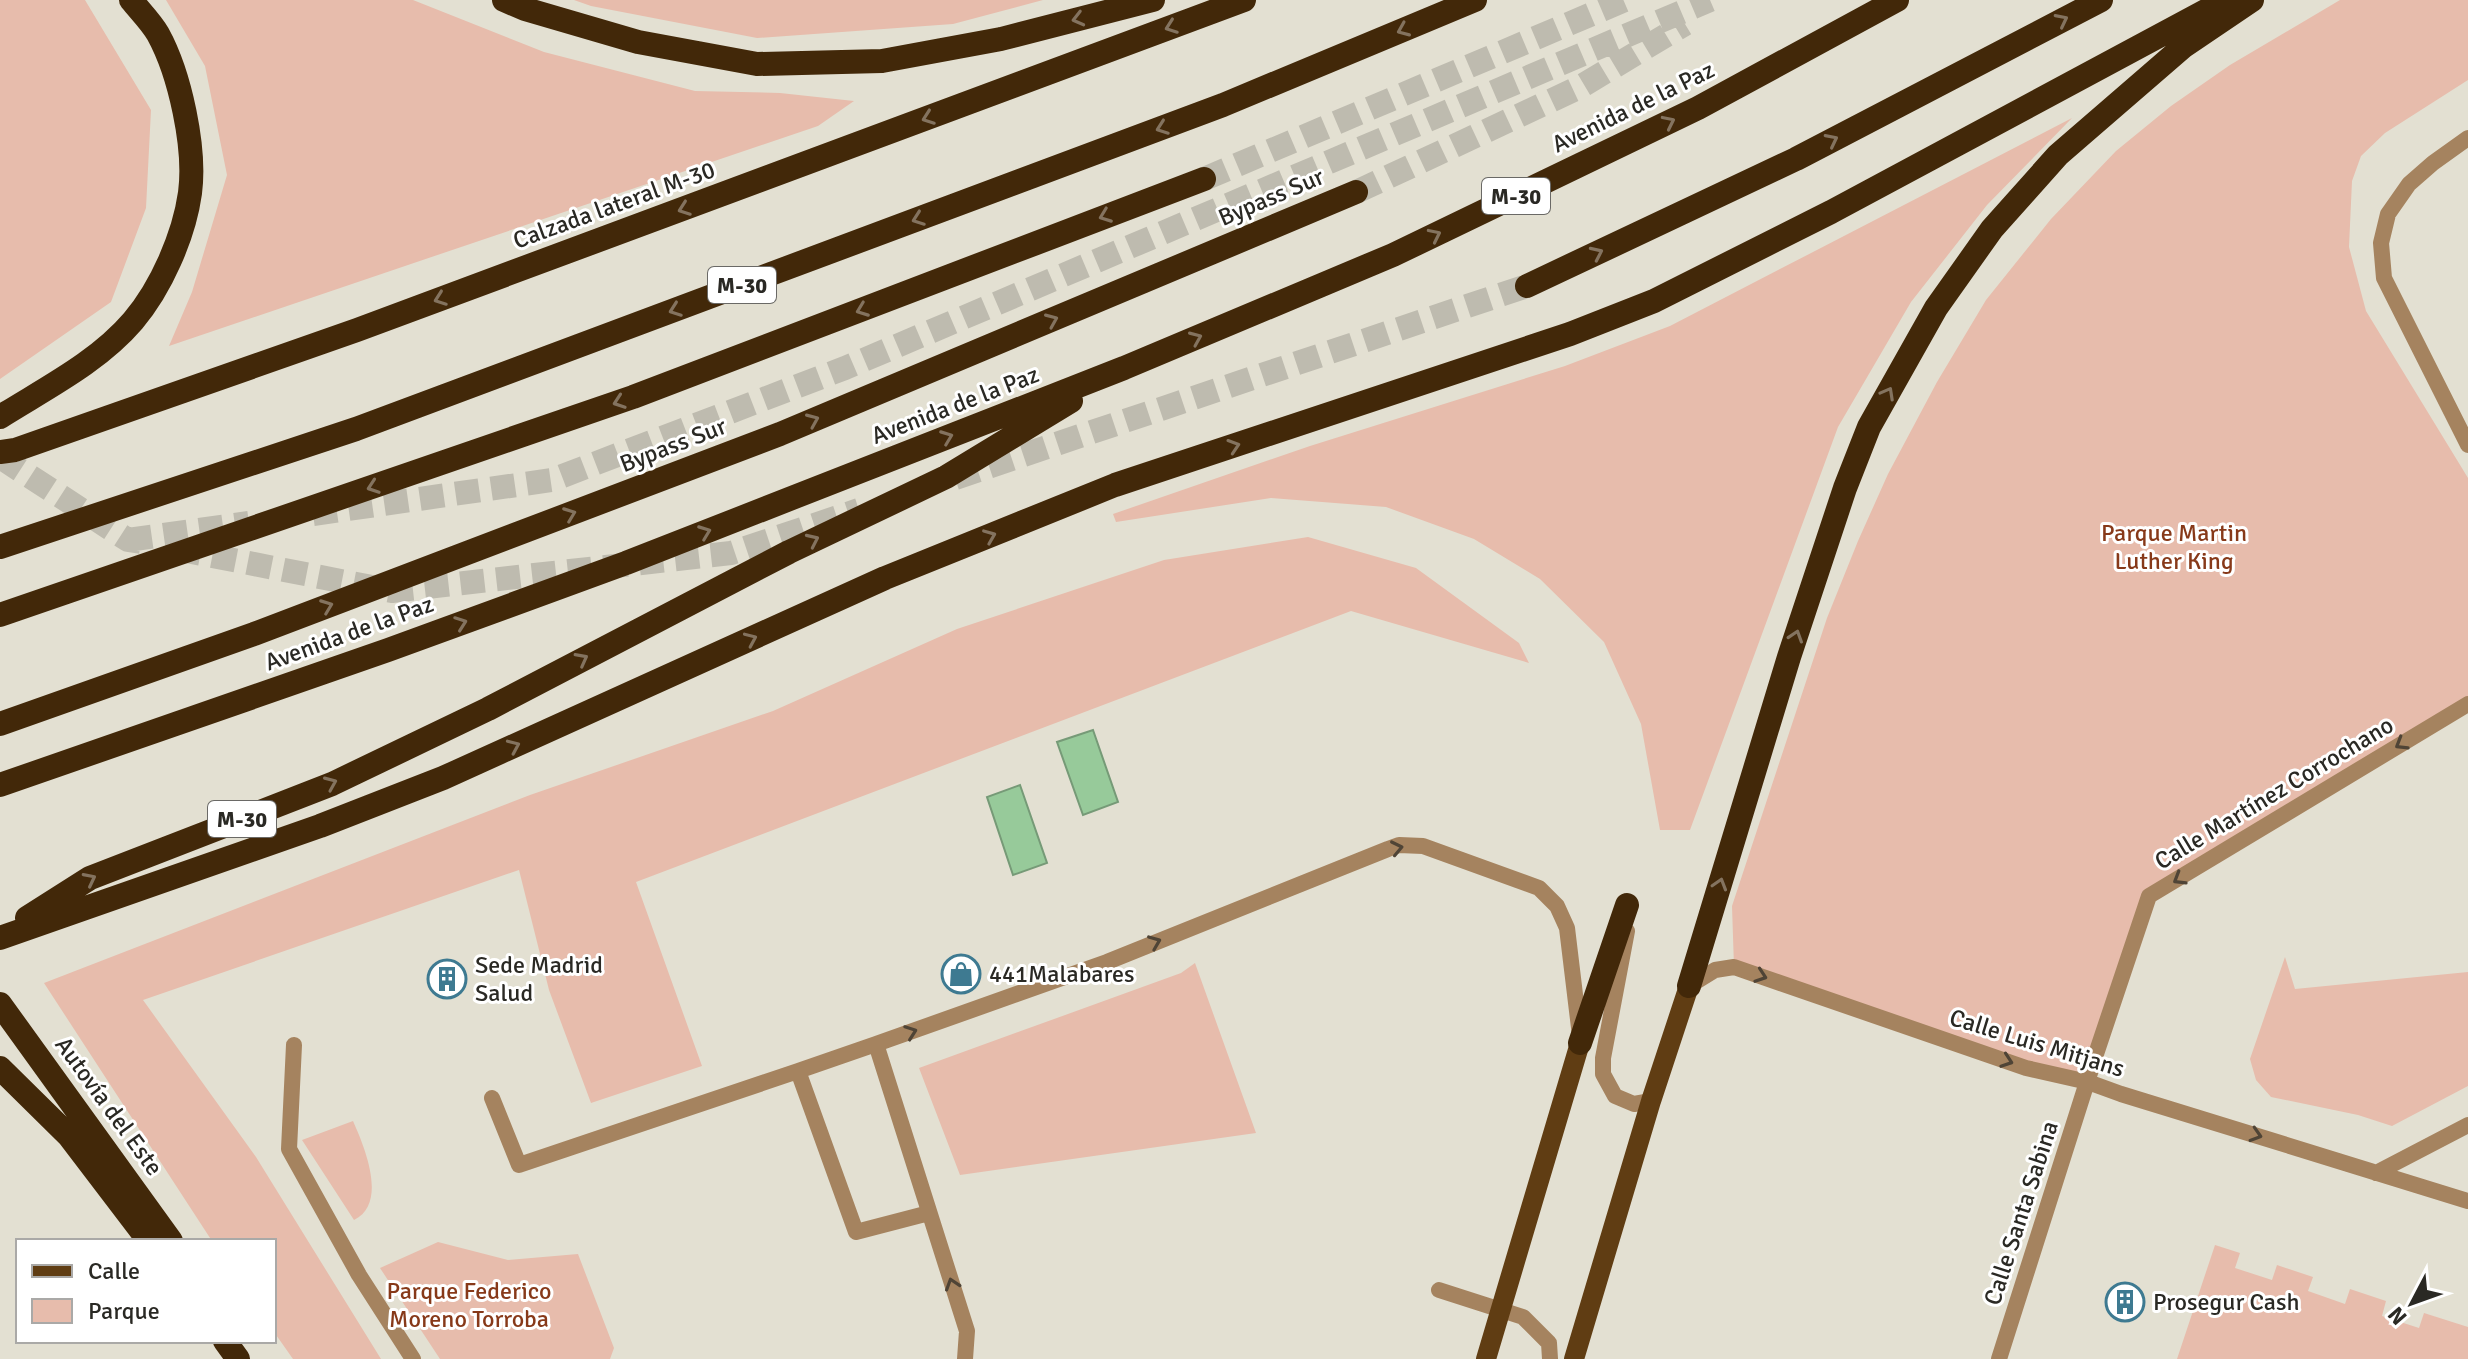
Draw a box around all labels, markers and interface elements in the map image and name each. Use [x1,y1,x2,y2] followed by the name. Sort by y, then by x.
[1071,10,1085,27] one-way arrow
[2054,15,2069,30] one-way arrow
[1165,17,1179,34] one-way arrow
[1397,20,1411,37] one-way arrow
[1547,55,1719,159] street label: Avenida de la Paz
[921,108,935,125] one-way arrow
[1660,116,1675,132] one-way arrow
[1156,118,1170,135] one-way arrow
[1823,135,1838,150] one-way arrow
[509,154,719,256] street label: Calzada lateral M-30
[1214,161,1328,233] street label: Bypass Sur
[1482,178,1550,214] road number: M-30
[678,199,692,216] one-way arrow
[1099,206,1113,223] one-way arrow
[912,209,926,226] one-way arrow
[1426,229,1441,245] one-way arrow
[1589,247,1604,263] one-way arrow
[708,267,776,303] road number: M-30
[434,289,448,306] one-way arrow
[669,300,683,317] one-way arrow
[856,300,870,317] one-way arrow
[1044,313,1058,329] one-way arrow
[1188,331,1202,348] one-way arrow
[867,359,1043,451] street label: Avenida de la Paz
[1878,387,1894,402] one-way arrow
[613,393,627,409] one-way arrow
[615,411,731,479] street label: Bypass Sur
[805,414,819,430] one-way arrow
[939,431,953,447] one-way arrow
[1226,440,1240,456] one-way arrow
[367,477,381,494] one-way arrow
[562,507,576,524] one-way arrow
[2101,518,2247,576] park label: Parque Martin Luther King
[697,525,711,542] one-way arrow
[982,529,996,546] one-way arrow
[805,534,820,550] one-way arrow
[261,589,437,677] street label: Avenida de la Paz
[319,599,333,616] one-way arrow
[454,616,468,633] one-way arrow
[1787,629,1803,643] one-way arrow
[743,633,757,649] one-way arrow
[574,654,588,669] one-way arrow
[2149,710,2399,876] street label: Calle Martínez Corrochano
[2395,735,2410,750] one-way arrow
[506,740,520,756] one-way arrow
[323,777,337,793] one-way arrow
[208,801,276,837] road number: M-30
[1391,840,1404,857] one-way arrow
[2173,869,2188,884] one-way arrow
[81,874,96,889] one-way arrow
[1711,878,1727,892] one-way arrow
[1147,936,1161,952] one-way arrow
[475,950,603,1008] place label: Sede Madrid Salud
[940,953,982,995] shop icon: 441Malabares
[426,958,468,1000] building icon: Sede Madrid Salud
[989,959,1134,989] place label: 441Malabares
[1753,967,1767,983] one-way arrow
[1946,1002,2128,1084] street label: Calle Luis Mitjans
[903,1025,917,1041] one-way arrow
[49,1031,169,1181] street label: Autovía del Este
[1999,1052,2013,1068] one-way arrow
[1977,1117,2065,1309] street label: Calle Santa Sabina
[2248,1126,2262,1142] one-way arrow
[16,1239,276,1343] legend
[88,1256,140,1286] text: Calle
[2372,1263,2452,1343] north arrow
[387,1276,551,1334] park label: Parque Federico Moreno Torroba
[945,1277,961,1291] one-way arrow
[2104,1281,2146,1323] building icon: Prosegur Cash
[2153,1287,2300,1317] place label: Prosegur Cash
[88,1296,160,1326] text: Parque
[2382,1301,2412,1330] text: N

